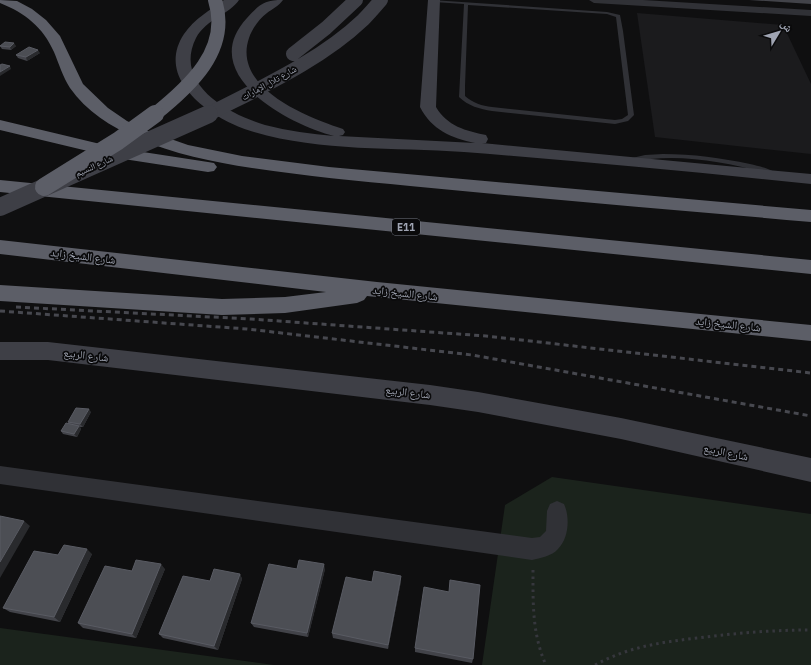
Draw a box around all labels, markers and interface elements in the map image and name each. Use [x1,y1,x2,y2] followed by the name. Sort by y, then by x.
[759,12,799,52] north arrow
[777,17,796,36] text: ش
[239,63,299,103] street label: شارع تلال الإمارات
[73,152,115,180] street label: شارع النسيم
[392,219,420,235] road number: E11
[50,245,116,267] street label: شارع الشيخ زايد
[372,283,438,303] street label: شارع الشيخ زايد
[695,314,761,334] street label: شارع الشيخ زايد
[63,345,109,365] street label: شارع الربيع
[385,382,431,402] street label: شارع الربيع
[702,440,750,464] street label: شارع الربيع

